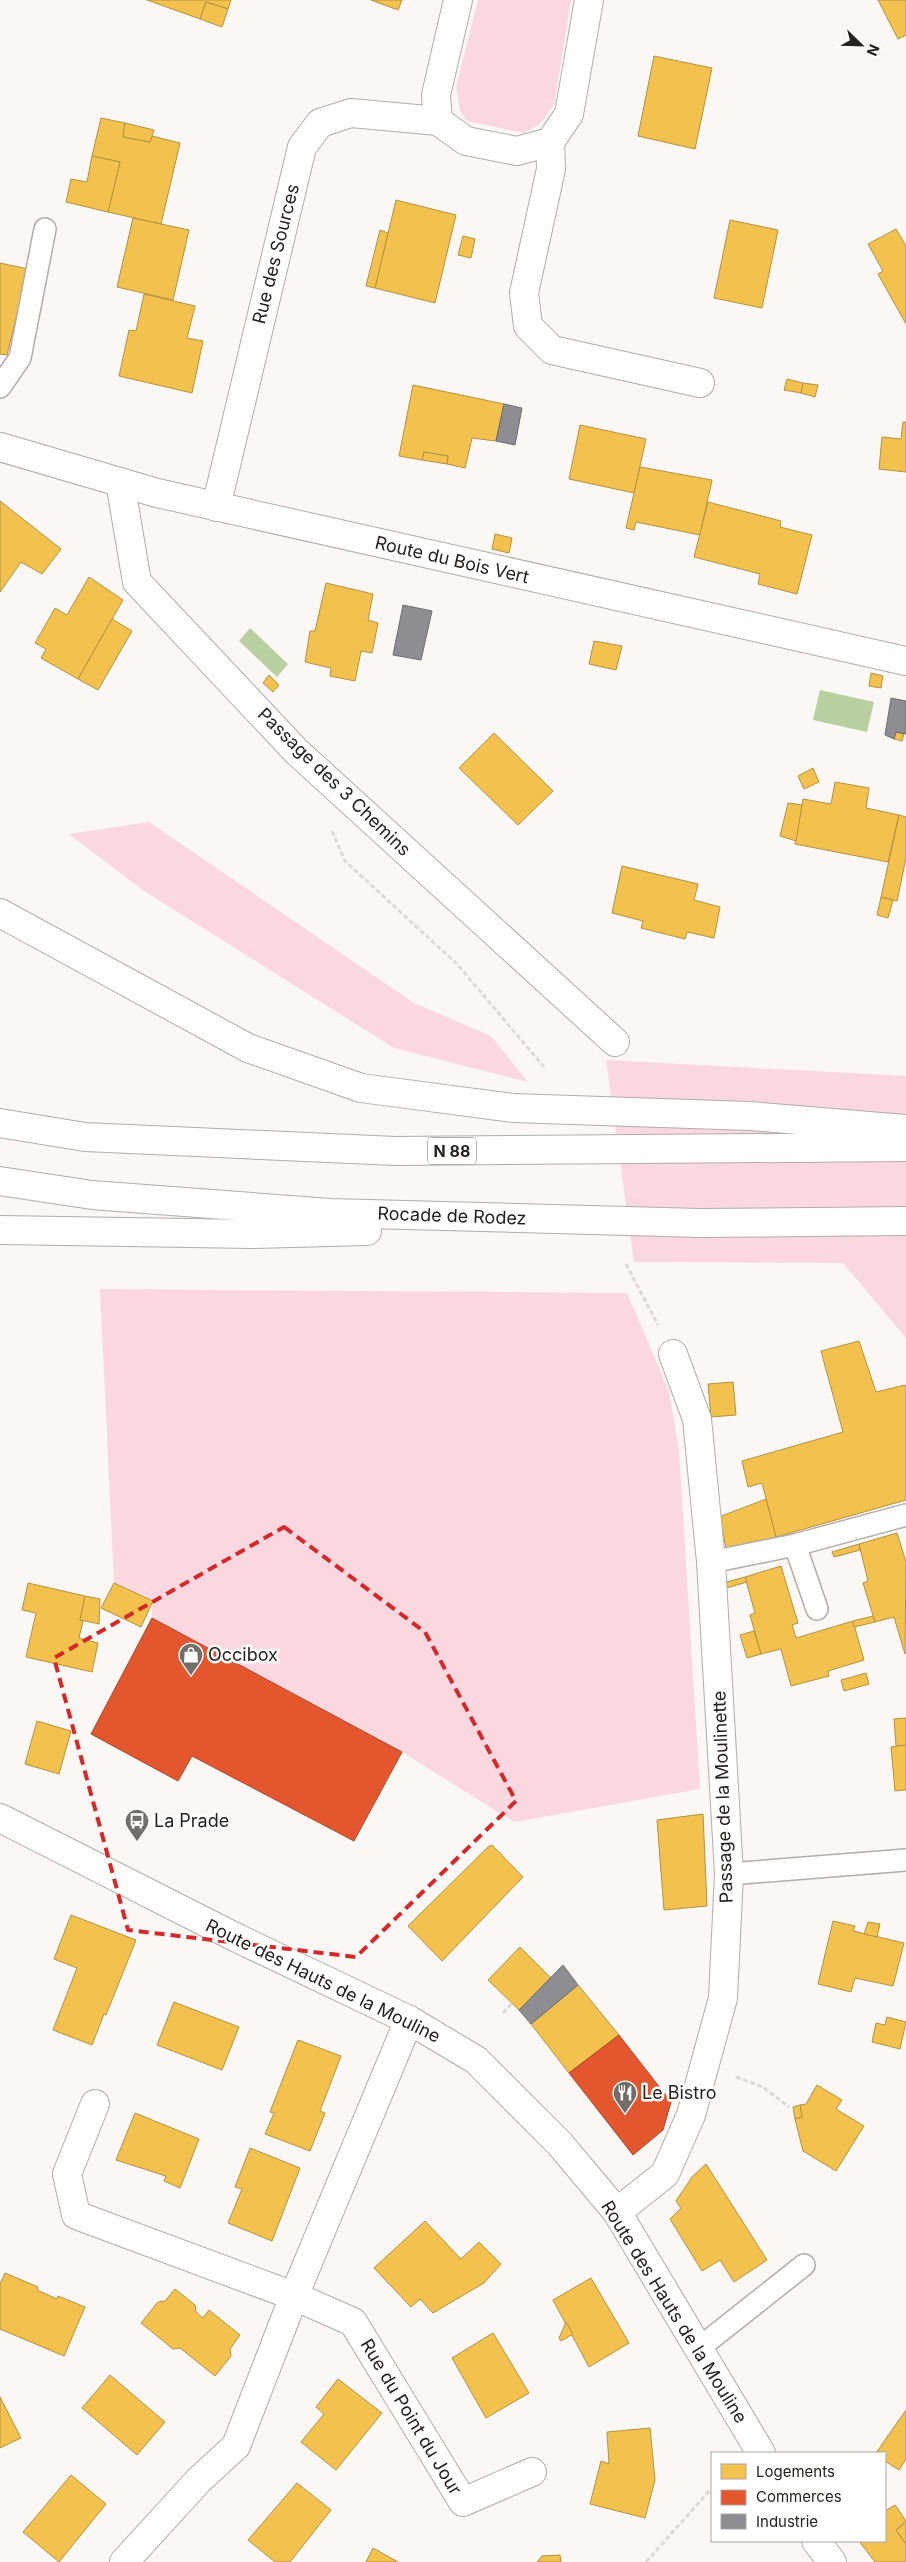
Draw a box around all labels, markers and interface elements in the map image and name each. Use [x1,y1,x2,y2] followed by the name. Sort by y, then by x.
[836,20,886,70] north arrow
[864,42,883,59] text: N
[248,182,303,326] street label: Rue des Sources
[373,532,531,587] street label: Route du Bois Vert
[254,703,415,860] street label: Passage des 3 Chemins
[428,1138,476,1164] road number: N 88
[377,1202,527,1229] street label: Rocade de Rodez
[178,1642,204,1676] shop icon: Occibox
[208,1644,278,1665] place label: Occibox
[708,1690,737,1904] street label: Passage de la Moulinette
[124,1808,150,1842] bus stop icon: La Prade
[154,1810,229,1831] place label: La Prade
[203,1915,444,2047] street label: Route des Hauts de la Mouline
[612,2080,638,2114] restaurant icon: Le Bistro
[642,2082,717,2103] place label: Le Bistro
[597,2197,752,2427] street label: Route des Hauts de la Mouline
[357,2335,466,2499] street label: Rue du Point du Jour
[711,2452,886,2542] legend
[756,2462,835,2481] text: Logements
[756,2487,842,2506] text: Commerces
[756,2512,818,2531] text: Industrie

